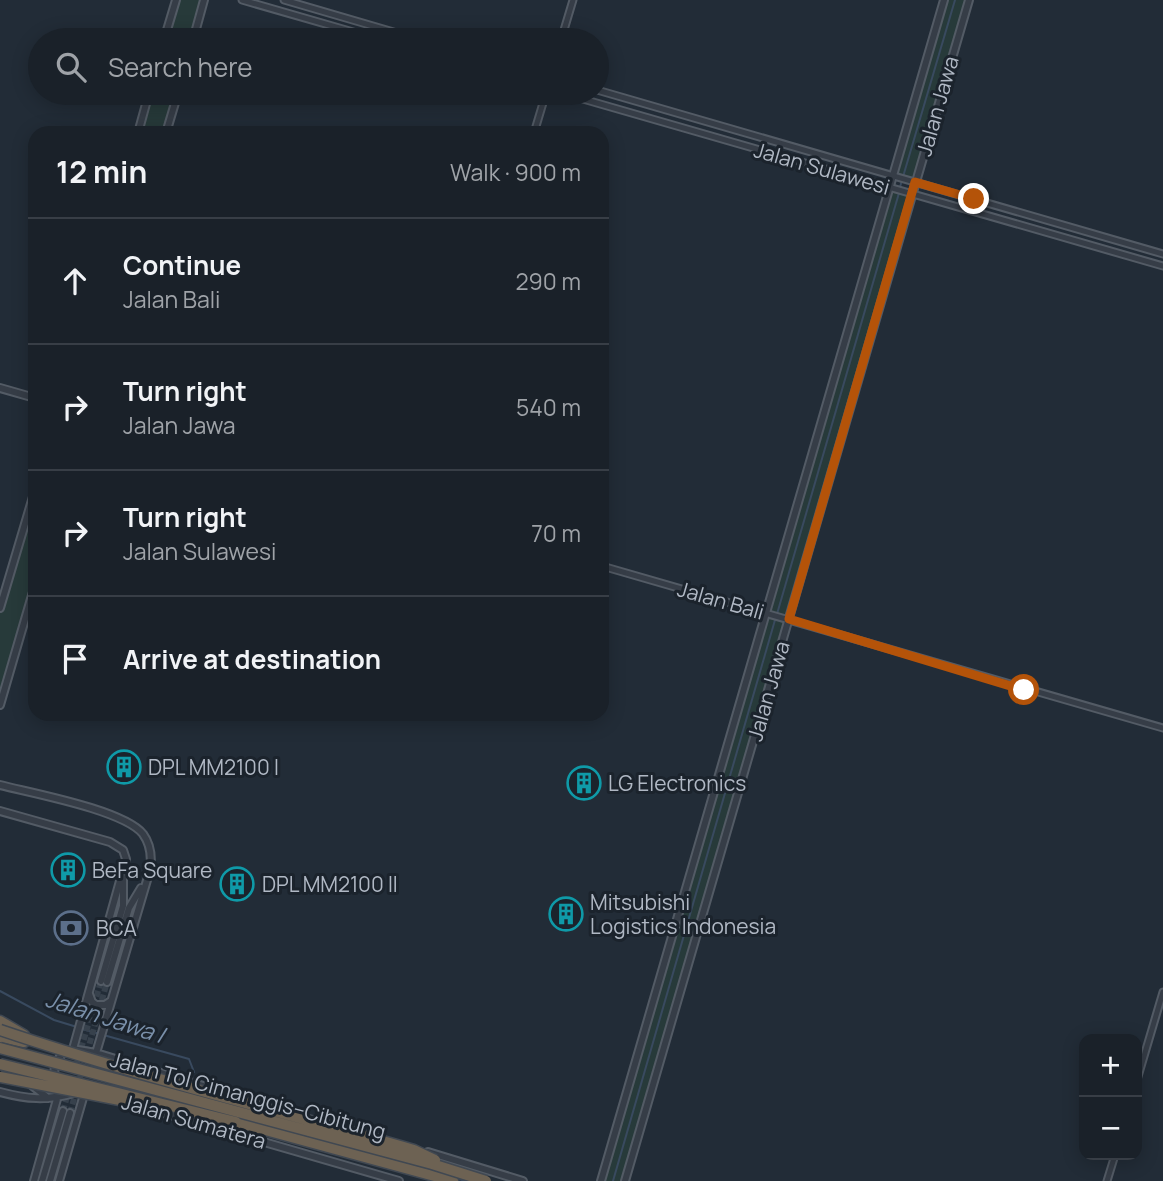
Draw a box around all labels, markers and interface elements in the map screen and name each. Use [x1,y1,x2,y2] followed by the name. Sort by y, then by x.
[28,28,609,105] search box
[52,48,90,86] icon: search
[108,49,253,85] text: Search here
[909,53,965,159] street label: Jalan Jawa
[751,135,893,201] street label: Jalan Sulawesi
[56,151,147,192] text: 12 min
[450,156,581,188] text: Walk · 900 m
[958,183,989,214] route end
[123,247,241,283] text: Continue
[56,262,94,300] icon: ahead
[515,265,581,297] text: 290 m
[123,283,220,315] text: Jalan Bali
[123,373,247,409] text: Turn right
[56,388,94,426] icon: right
[516,391,581,423] text: 540 m
[123,409,236,441] text: Jalan Jawa
[123,499,247,535] text: Turn right
[56,514,94,552] icon: right
[531,517,581,549] text: 70 m
[123,535,276,567] text: Jalan Sulawesi
[674,574,768,626] street label: Jalan Bali
[740,638,796,744] street label: Jalan Jawa
[56,640,94,678] icon: arrive
[123,641,381,677] text: Arrive at destination
[1008,674,1039,705] route start
[105,748,143,786] building icon: DPL MM2100 I
[148,753,279,781] place label: DPL MM2100 I
[565,764,603,802] building icon: LG Electronics
[608,769,746,797] place label: LG Electronics
[49,851,87,889] building icon: BeFa Square
[92,856,212,884] place label: BeFa Square
[218,865,256,903] building icon: DPL MM2100 II
[262,870,398,898] place label: DPL MM2100 II
[590,888,776,940] place label: Mitsubishi Logistics Indonesia
[547,895,585,933] building icon: Mitsubishi Logistics Indonesia
[52,909,90,947] bank icon: BCA
[96,914,137,942] place label: BCA
[42,982,171,1051] water label: Jalan Jawa I
[1079,1034,1142,1160] map controls
[1079,1034,1142,1097] button: +
[107,1045,389,1145] street label: Jalan Tol Cimanggis–Cibitung
[119,1087,269,1155] street label: Jalan Sumatera
[1079,1097,1142,1160] button: −

